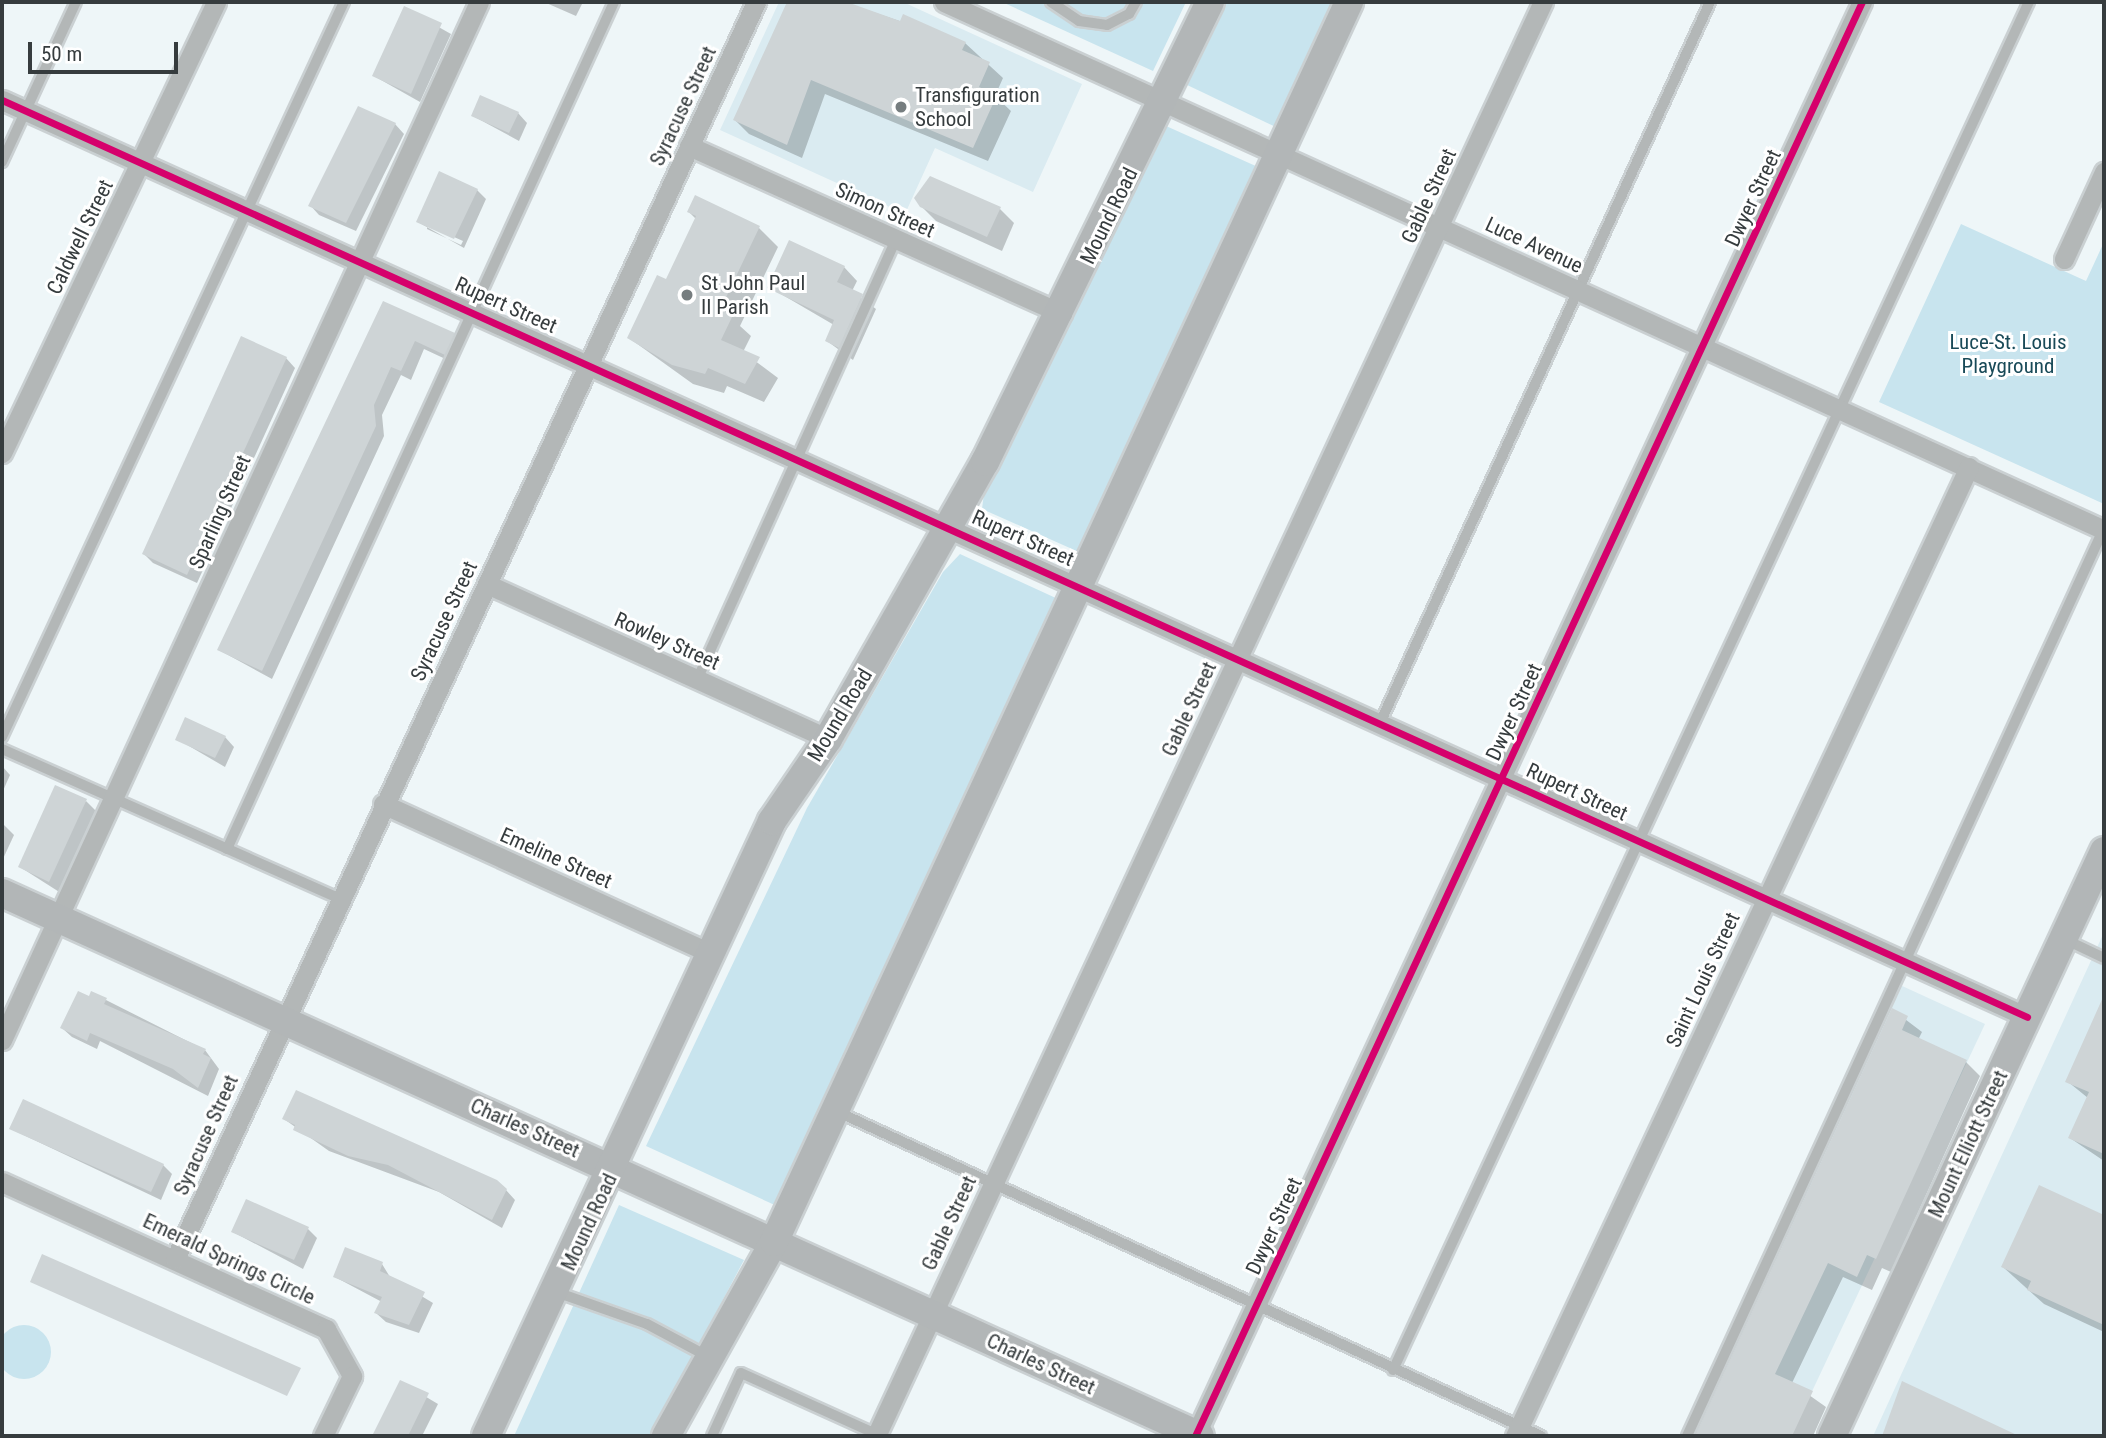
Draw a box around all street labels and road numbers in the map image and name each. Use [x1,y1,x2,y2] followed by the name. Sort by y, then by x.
[644,42,722,170] street label: Syracuse Street
[1396,145,1462,247] street label: Gable Street
[1719,145,1787,251] street label: Dwyer Street
[1075,164,1143,268] street label: Mound Road
[41,176,119,298] street label: Caldwell Street
[831,177,939,243] street label: Simon Street
[1481,211,1587,279] street label: Luce Avenue
[451,271,561,339] street label: Rupert Street
[184,451,256,573] street label: Sparling Street
[968,504,1078,572] street label: Rupert Street
[405,557,483,685] street label: Syracuse Street
[610,607,724,675] street label: Rowley Street
[1156,658,1222,760] street label: Gable Street
[1480,659,1548,765] street label: Dwyer Street
[802,664,878,766] street label: Mound Road
[1522,758,1632,826] street label: Rupert Street
[496,822,616,894] street label: Emeline Street
[1661,908,1745,1052] street label: Saint Louis Street
[1923,1066,2013,1222] street label: Mount Elliott Street
[168,1071,244,1199] street label: Syracuse Street
[467,1093,583,1163] street label: Charles Street
[556,1169,622,1275] street label: Mound Road
[916,1172,982,1274] street label: Gable Street
[1240,1173,1308,1279] street label: Dwyer Street
[139,1208,319,1310] street label: Emerald Springs Circle
[983,1328,1099,1400] street label: Charles Street

